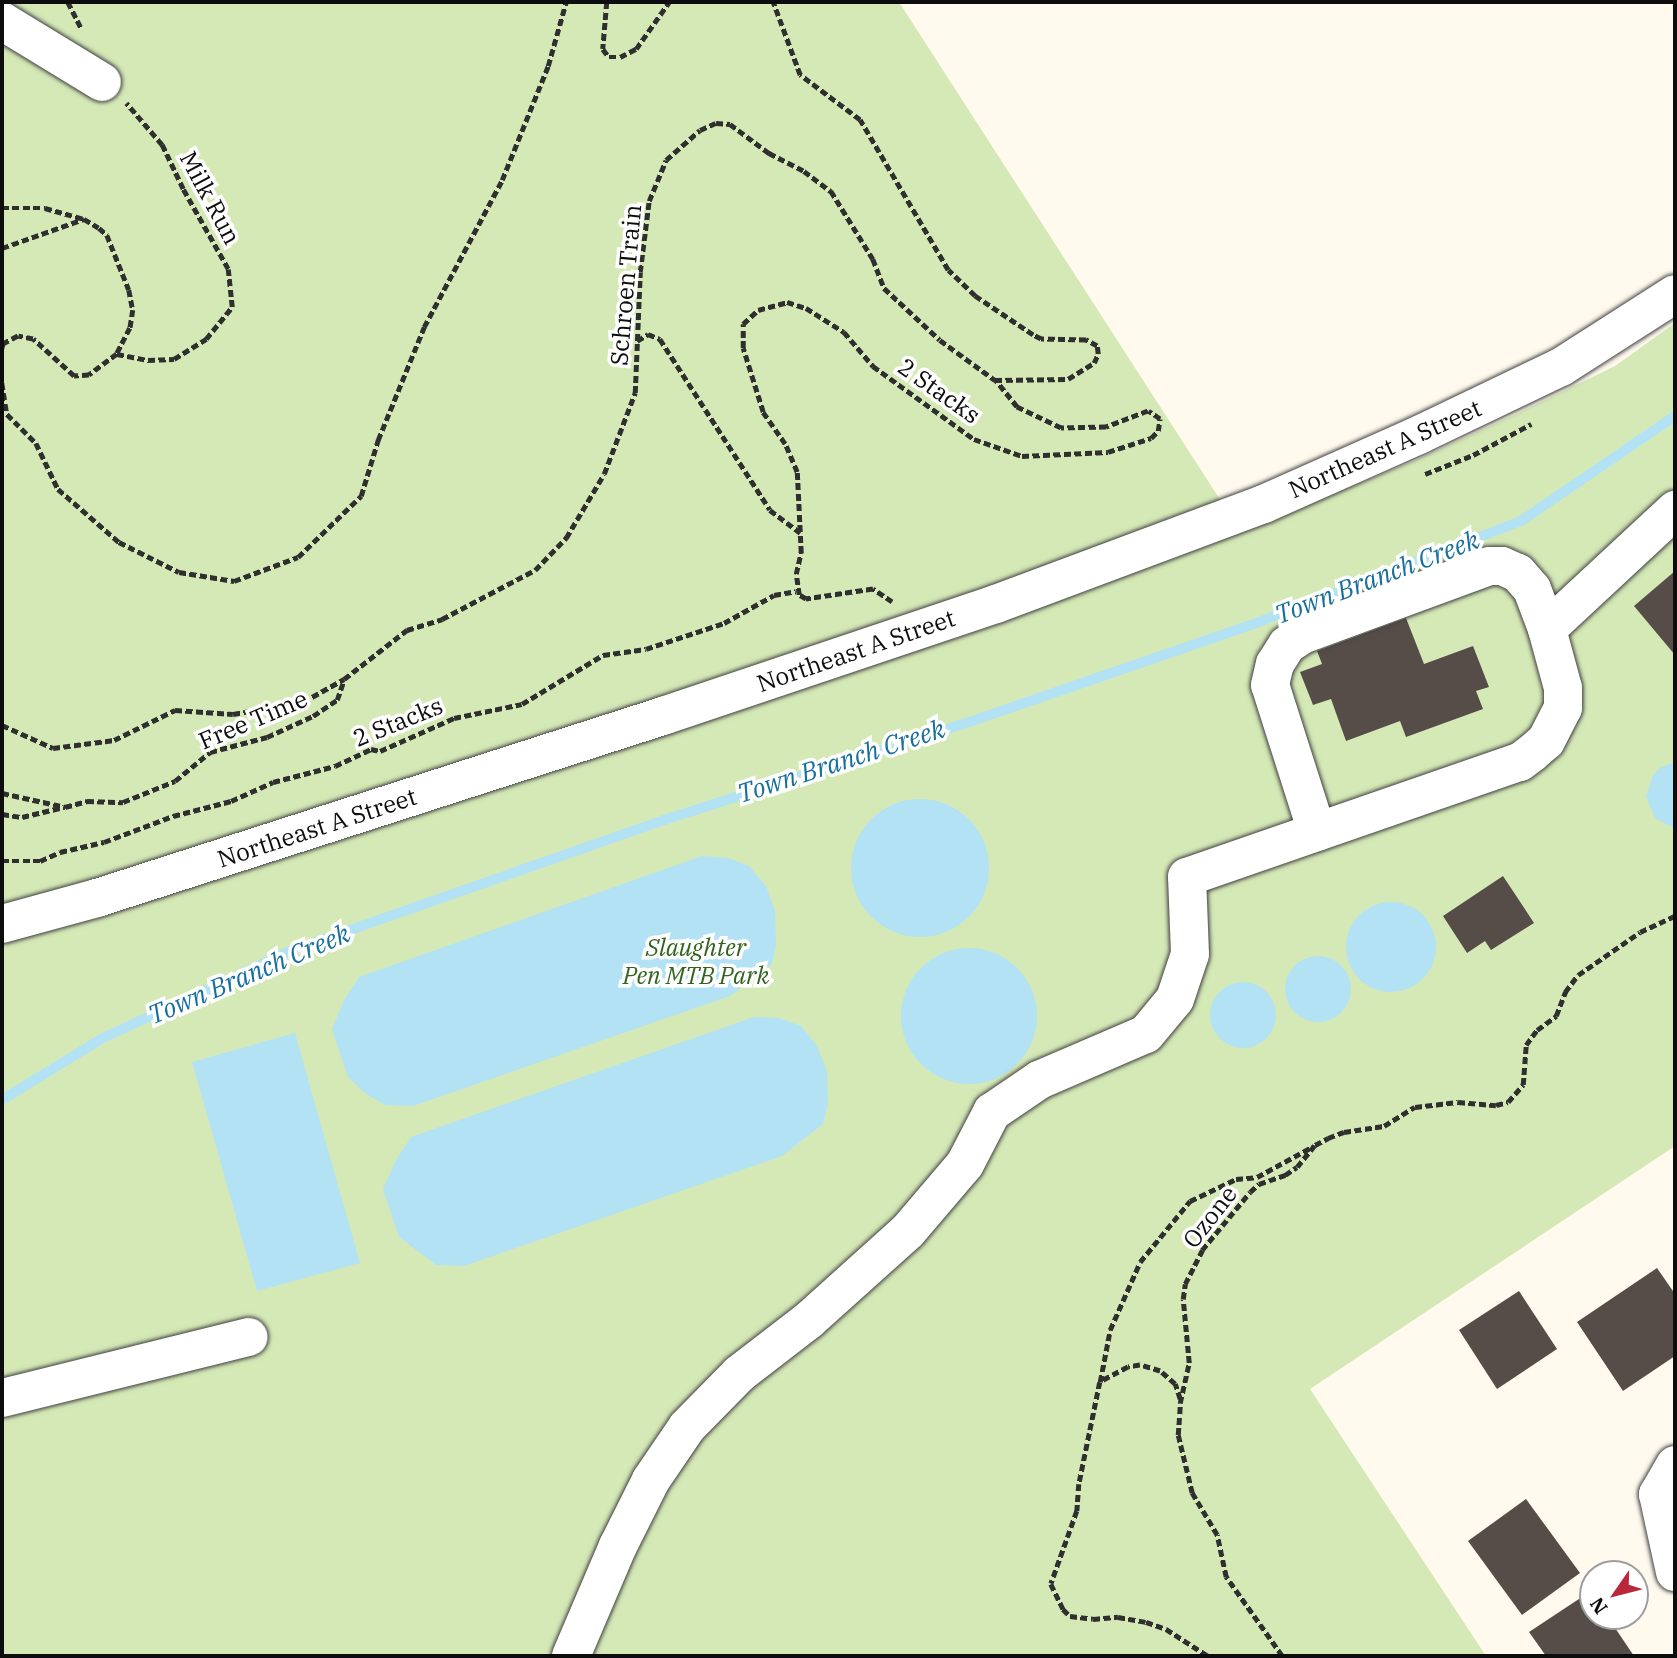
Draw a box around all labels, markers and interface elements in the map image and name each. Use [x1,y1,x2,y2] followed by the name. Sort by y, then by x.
[173,146,247,250] street label: Milk Run
[605,203,647,367] street label: Schroen Train
[892,352,986,430] street label: 2 Stacks
[1284,394,1486,504] street label: Northeast A Street
[1271,524,1483,630] water label: Town Branch Creek
[753,604,959,698] street label: Northeast A Street
[194,684,312,756] street label: Free Time
[349,691,447,753] street label: 2 Stacks
[733,713,949,809] water label: Town Branch Creek
[214,782,420,874] street label: Northeast A Street
[143,917,355,1031] water label: Town Branch Creek
[623,934,769,990] park label: Slaughter Pen MTB Park
[1177,1180,1243,1254] street label: Ozone
[1579,1560,1649,1630] north arrow
[1584,1593,1613,1619] text: N

